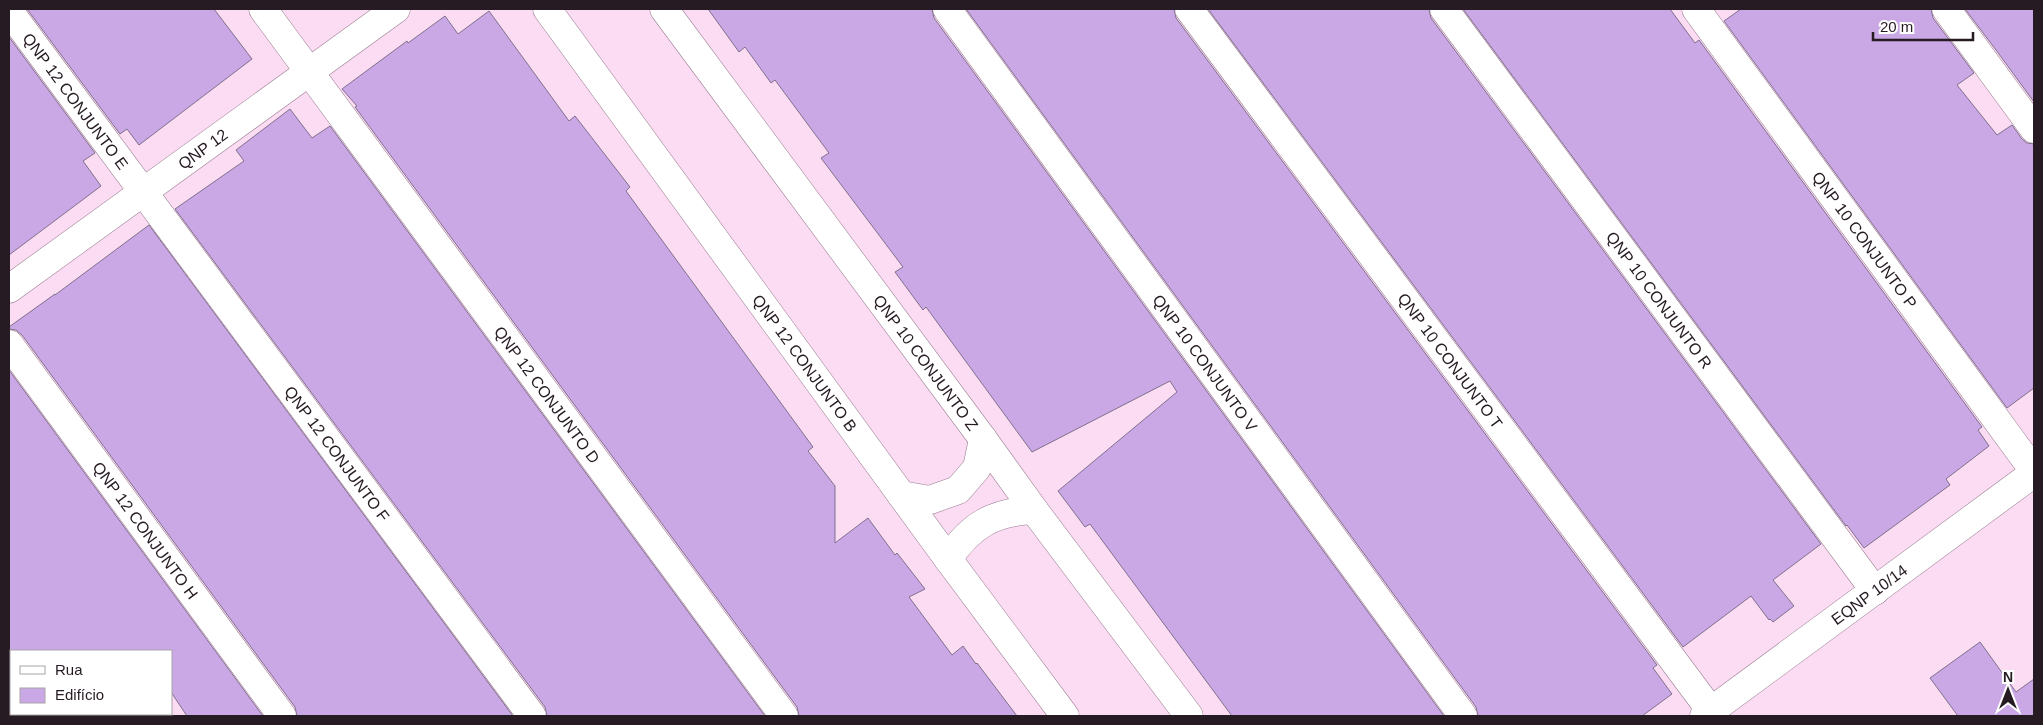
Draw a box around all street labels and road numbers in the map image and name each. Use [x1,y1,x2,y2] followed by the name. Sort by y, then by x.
[19,30,131,173] street label: QNP 12 CONJUNTO E
[175,126,231,173] street label: QNP 12
[1809,169,1920,312] street label: QNP 10 CONJUNTO P
[1603,229,1715,372] street label: QNP 10 CONJUNTO R
[1394,290,1506,432] street label: QNP 10 CONJUNTO T
[1149,291,1260,435] street label: QNP 10 CONJUNTO V
[749,292,860,435] street label: QNP 12 CONJUNTO B
[870,292,982,434] street label: QNP 10 CONJUNTO Z
[491,323,603,467] street label: QNP 12 CONJUNTO D
[281,383,393,525] street label: QNP 12 CONJUNTO F
[89,459,201,602] street label: QNP 12 CONJUNTO H
[1828,561,1911,628] street label: EQNP 10/14

